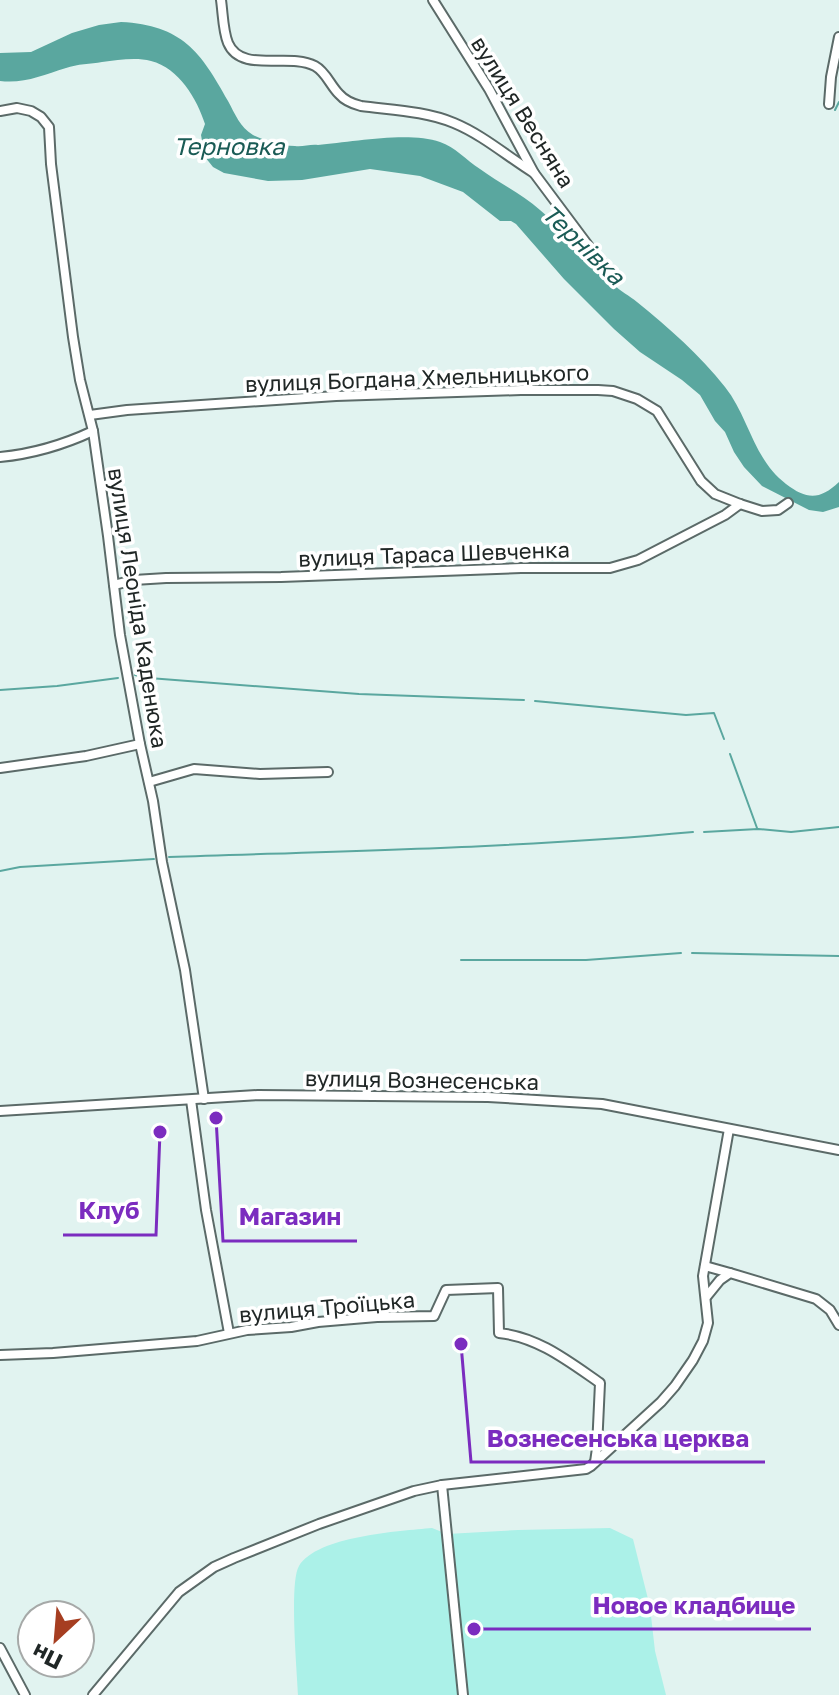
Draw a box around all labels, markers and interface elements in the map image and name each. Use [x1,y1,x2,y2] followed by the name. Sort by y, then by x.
[466,31,581,192] street label: вулиця Весняна
[173,131,286,160] water label: Терновка
[537,198,632,291] water label: Тернівка
[244,358,590,397] street label: вулиця Богдана Хмельницького
[103,466,174,750] street label: вулиця Леоніда Каденюка
[298,535,570,572] street label: вулиця Тараса Шевченка
[305,1064,539,1095] street label: вулиця Вознесенська
[63,1187,156,1235] callout: Клуб
[223,1193,357,1241] callout: Магазин
[78,1195,140,1224] text: Клуб
[239,1201,341,1230] text: Магазин
[238,1285,416,1328] street label: вулиця Троїцька
[471,1414,765,1462] callout: Вознесенська церква
[487,1423,749,1452] text: Вознесенська церква
[577,1581,811,1629] callout: Новое кладбище
[593,1590,795,1619] text: Новое кладбище
[16,1599,96,1679] north arrow
[28,1639,66,1676] text: Пн

